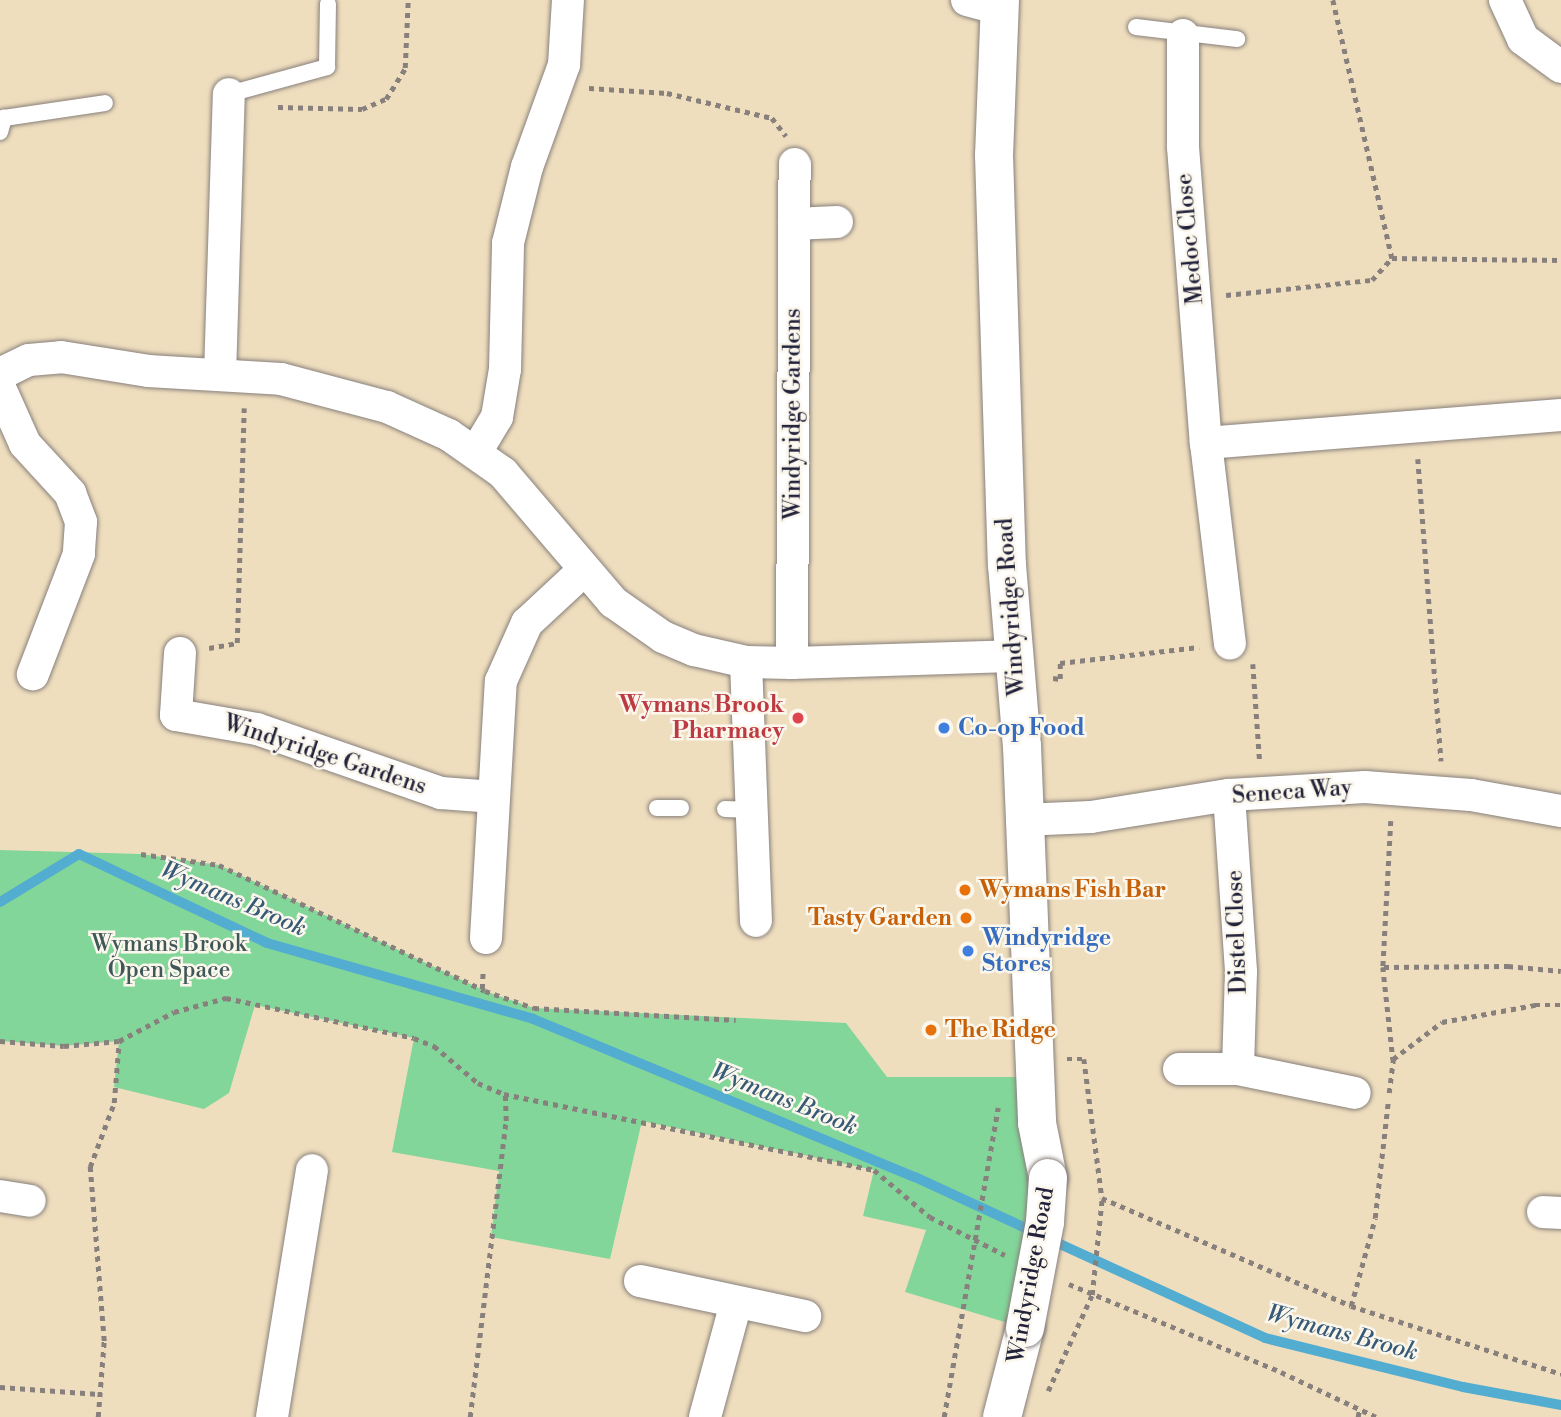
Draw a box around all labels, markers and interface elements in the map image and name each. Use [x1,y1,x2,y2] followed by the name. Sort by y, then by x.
[1171,172,1209,306] street label: Medoc Close
[779,308,807,520] street label: Windyridge Gardens
[991,517,1031,697] street label: Windyridge Road
[619,691,784,745] place label: Wymans Brook Pharmacy
[220,709,430,801] street label: Windyridge Gardens
[790,710,806,726] marker: Wymans Brook Pharmacy
[958,714,1085,742] place label: Co-op Food
[936,720,952,736] marker: Co-op Food
[1231,774,1353,810] street label: Seneca Way
[156,856,310,944] water label: Wymans Brook
[1221,870,1253,994] street label: Distel Close
[979,876,1166,904] place label: Wymans Fish Bar
[957,882,973,898] marker: Wymans Fish Bar
[808,904,952,932] place label: Tasty Garden
[958,910,974,926] marker: Tasty Garden
[982,924,1111,978] place label: Windyridge Stores
[91,930,247,984] park label: Wymans Brook Open Space
[960,943,976,959] marker: Windyridge Stores
[945,1016,1056,1044] place label: The Ridge
[923,1022,939,1038] marker: The Ridge
[707,1058,861,1142] water label: Wymans Brook
[1002,1185,1060,1365] street label: Windyridge Road
[1263,1300,1421,1368] water label: Wymans Brook

